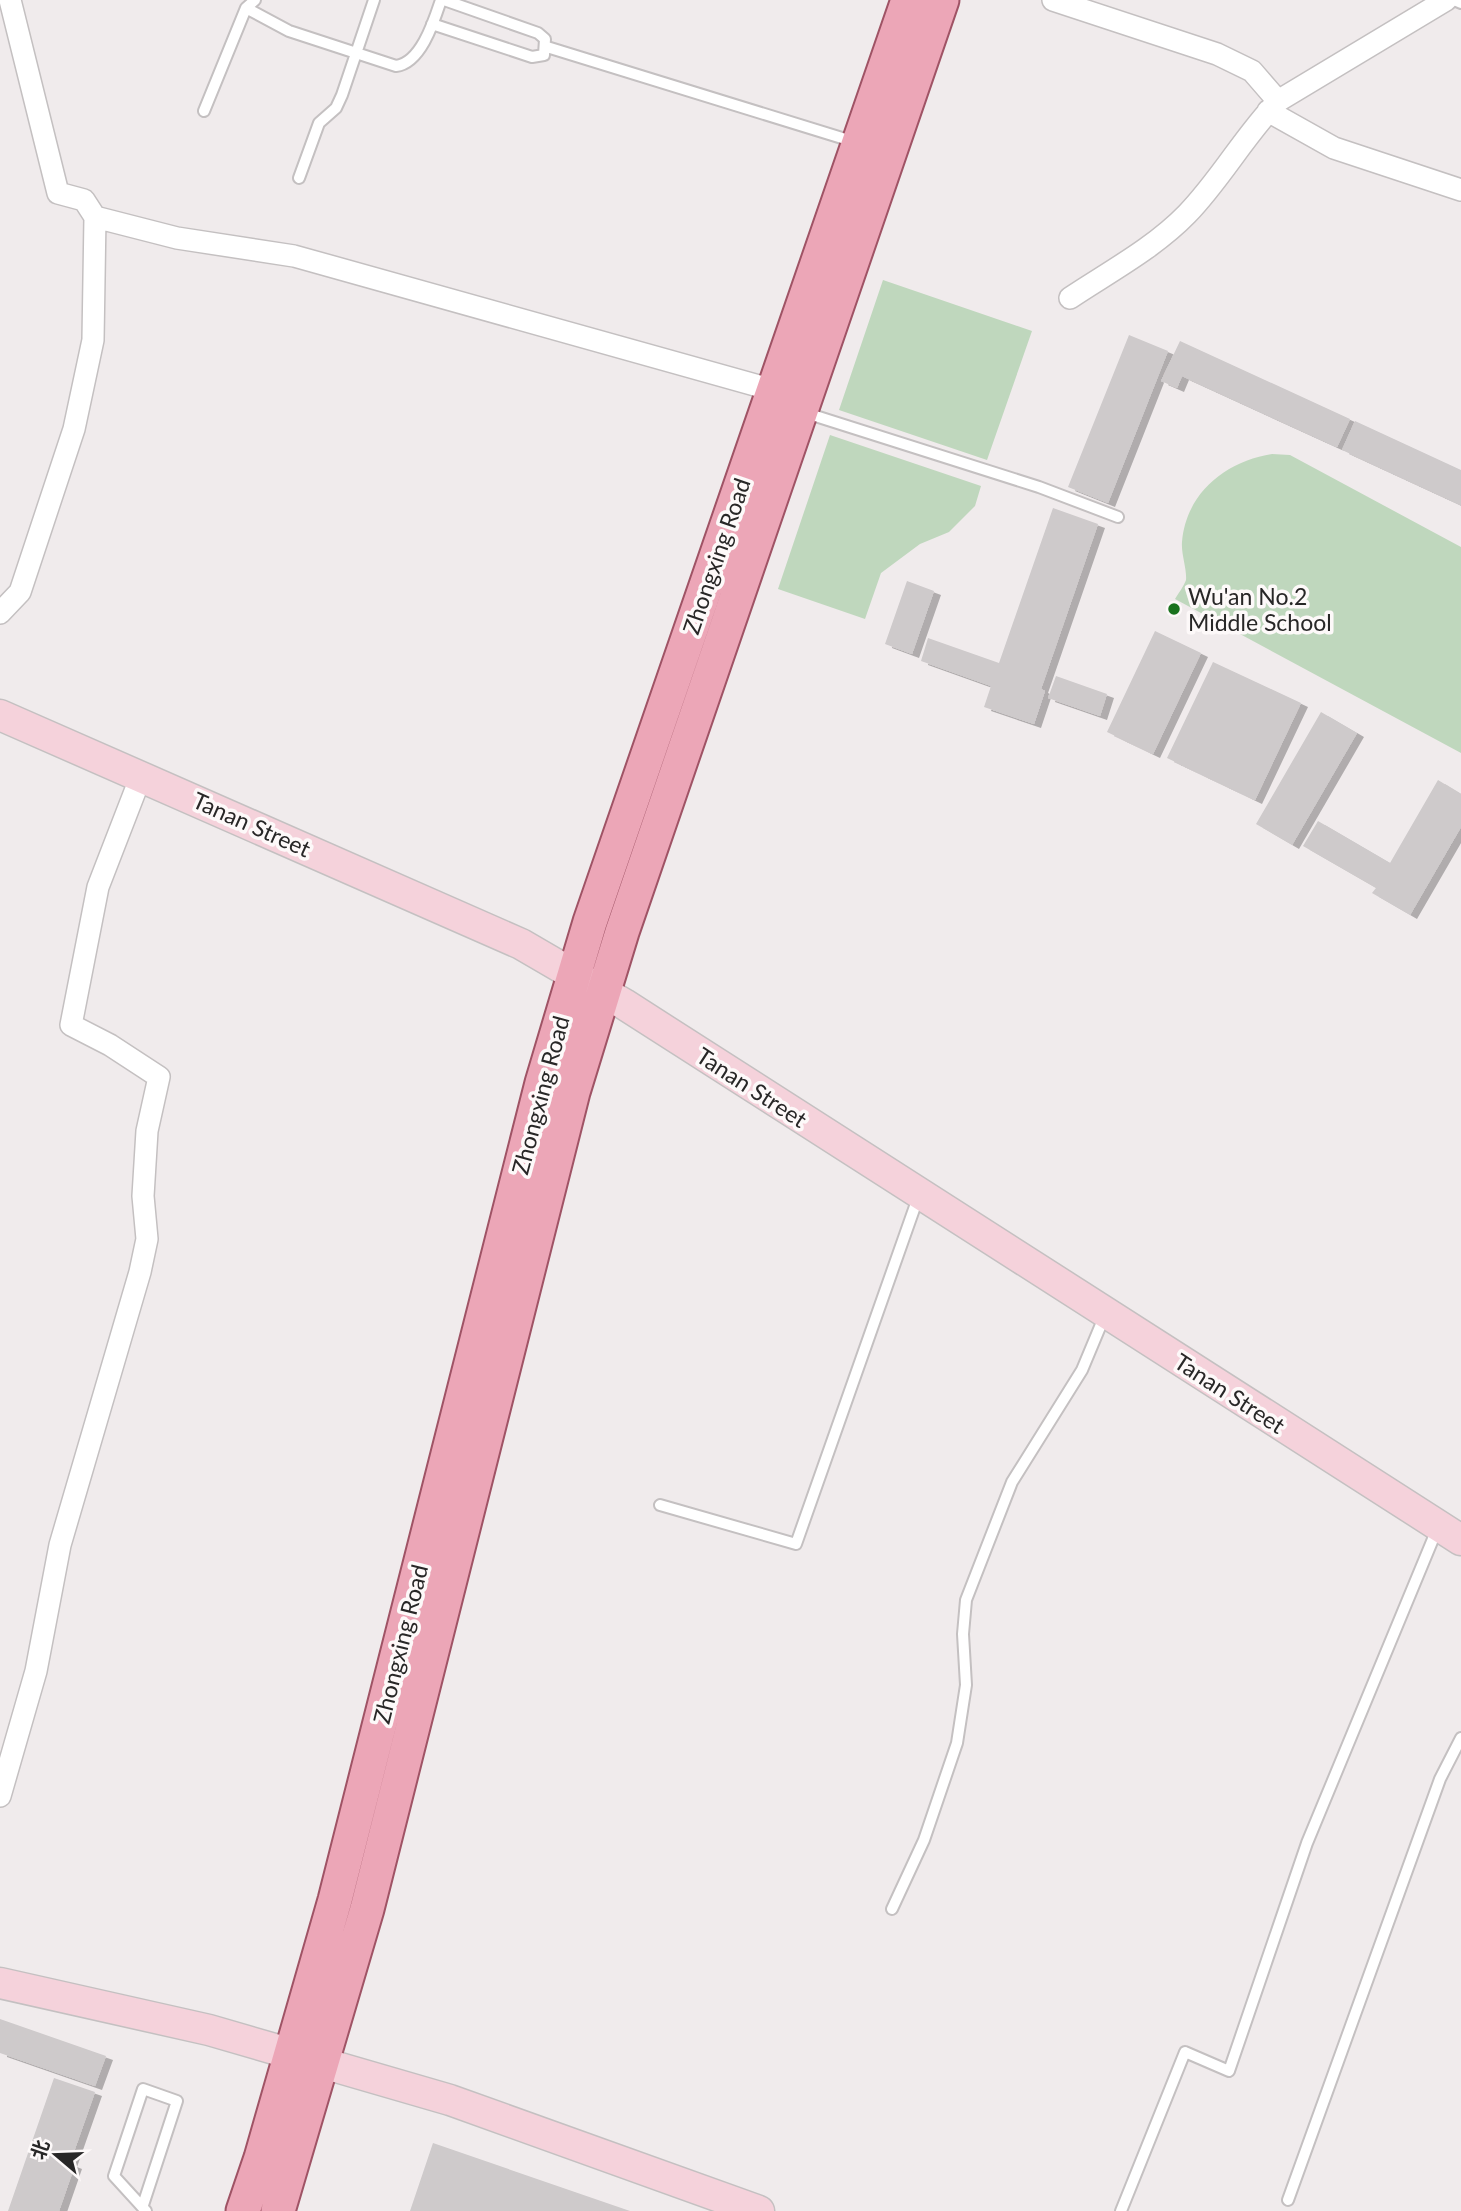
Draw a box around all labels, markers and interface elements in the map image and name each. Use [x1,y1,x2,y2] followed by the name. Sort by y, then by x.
[676,474,756,638] street label: Zhongxing Road
[1188,582,1332,636] place label: Wu'an No.2 Middle School
[1166,601,1182,617] marker: Wu'an No.2 Middle School
[189,786,316,863] street label: Tanan Street
[505,1013,575,1177] street label: Zhongxing Road
[692,1041,813,1133] street label: Tanan Street
[1170,1347,1291,1439] street label: Tanan Street
[367,1561,433,1727] street label: Zhongxing Road
[21,2120,91,2190] north arrow
[25,2137,53,2162] text: 北

